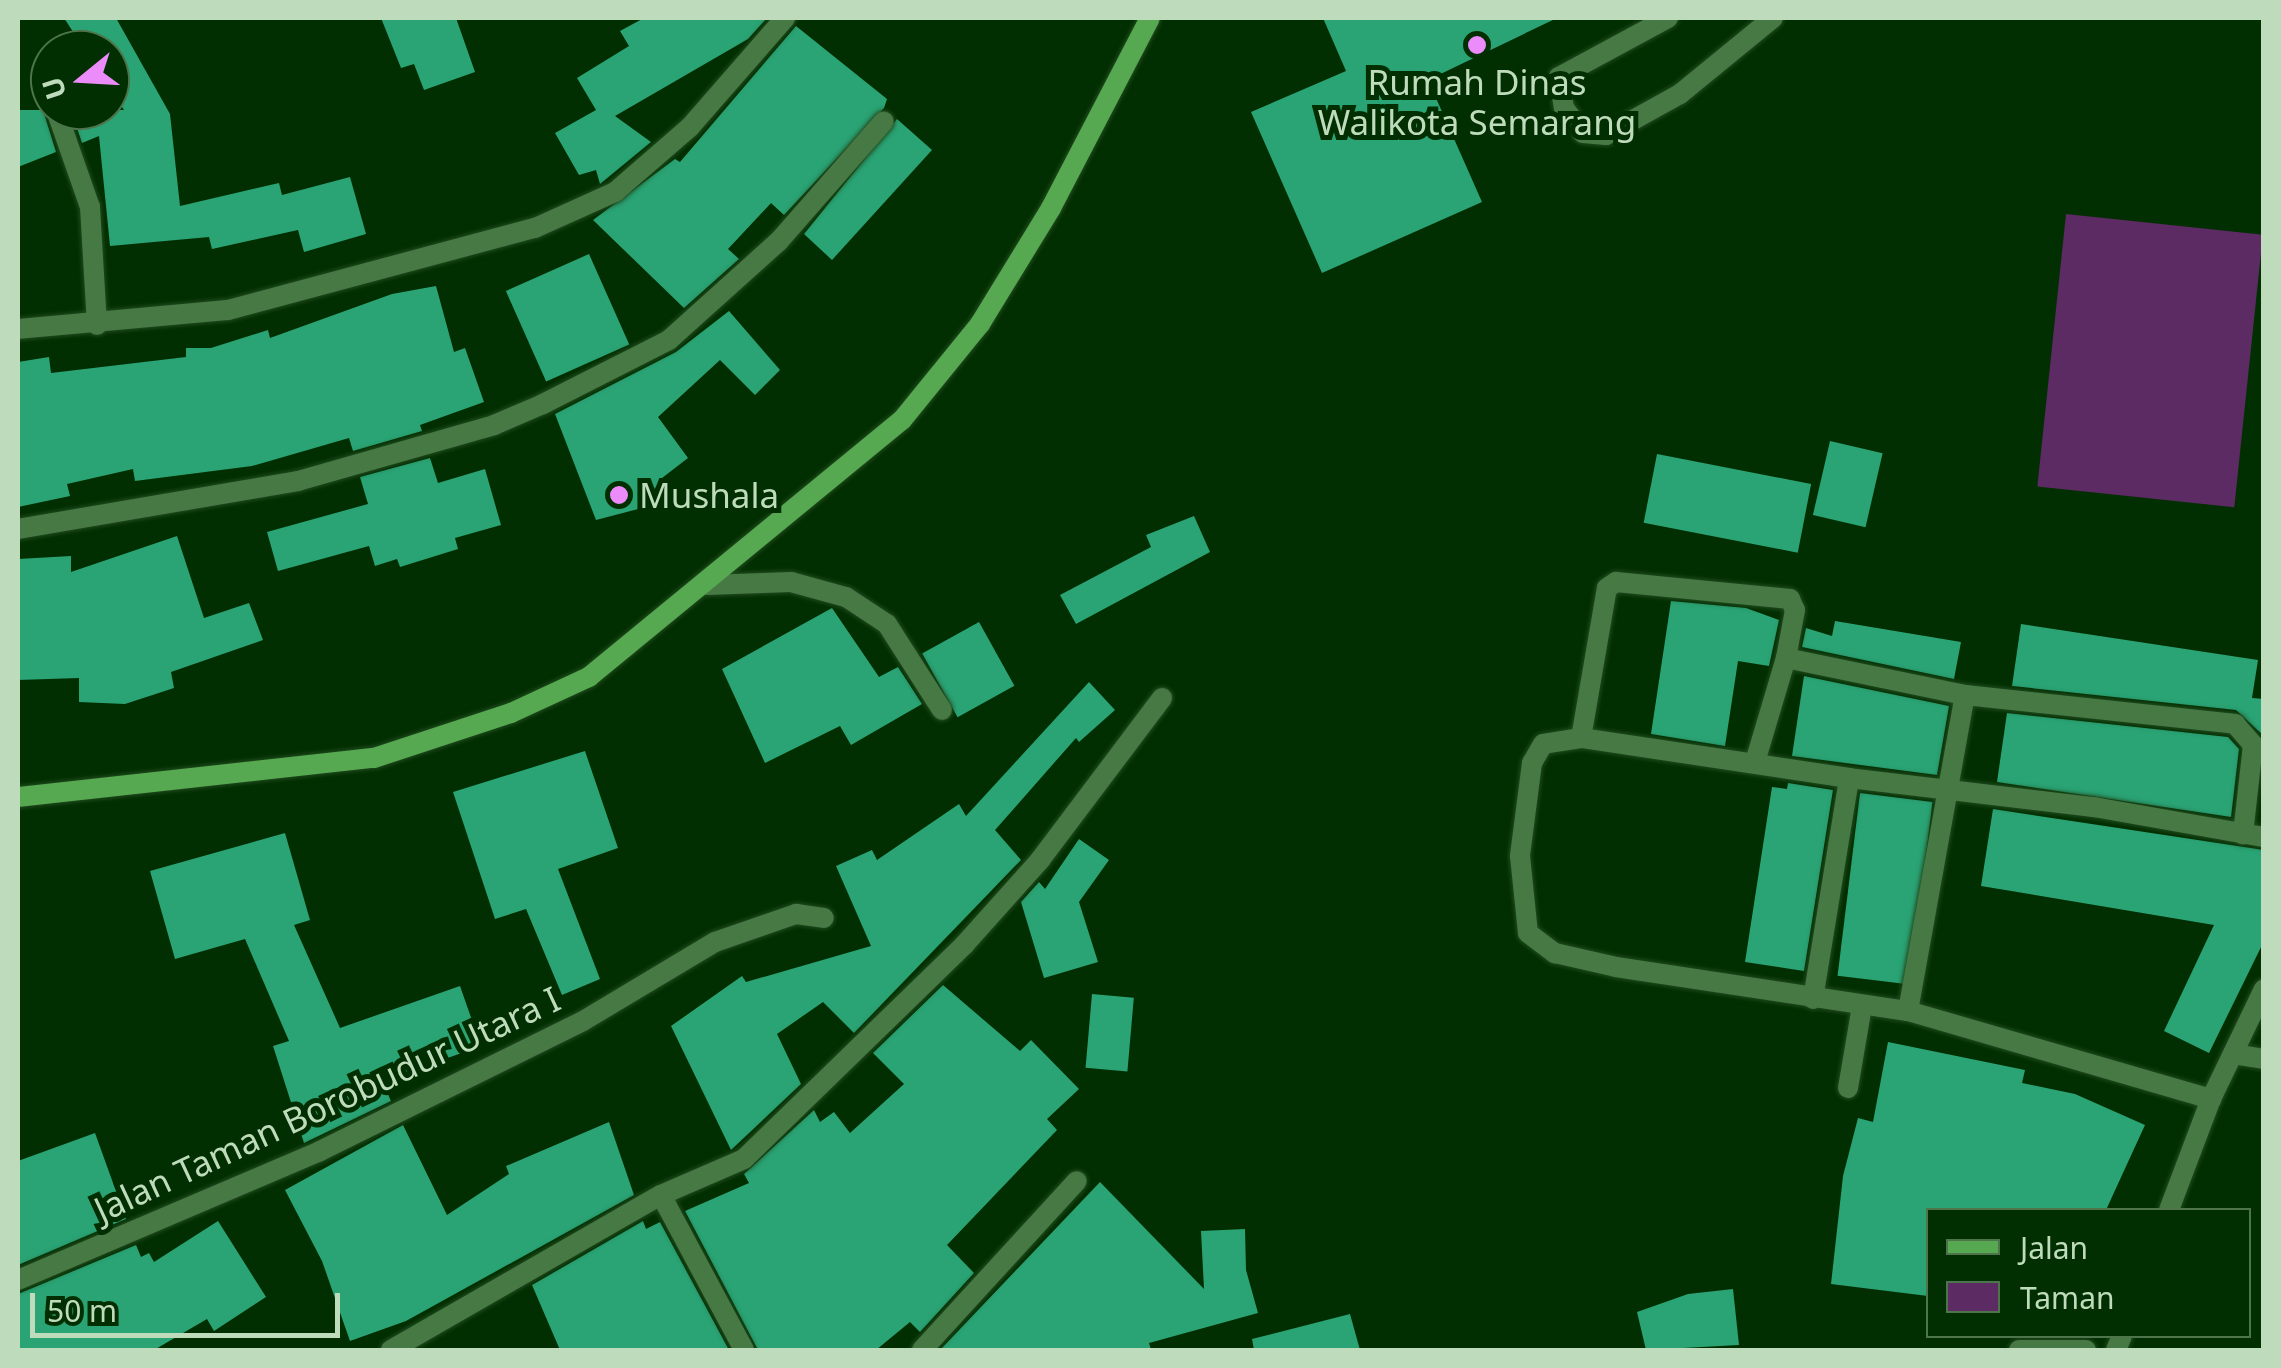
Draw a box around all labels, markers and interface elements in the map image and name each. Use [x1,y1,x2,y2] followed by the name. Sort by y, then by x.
[30,30,130,130] north arrow
[1466,34,1488,56] marker: Rumah Dinas Walikota Semarang
[1318,61,1636,143] place label: Rumah Dinas Walikota Semarang
[32,73,75,105] text: U
[639,474,779,516] place label: Mushala
[608,484,630,506] marker: Mushala
[88,977,566,1231] street label: Jalan Taman Borobudur Utara I
[1926,1208,2251,1338] legend
[2020,1227,2088,1268] text: Jalan
[35,1273,345,1335] scale bar
[2020,1277,2115,1318] text: Taman
[47,1290,117,1331] text: 50 m

